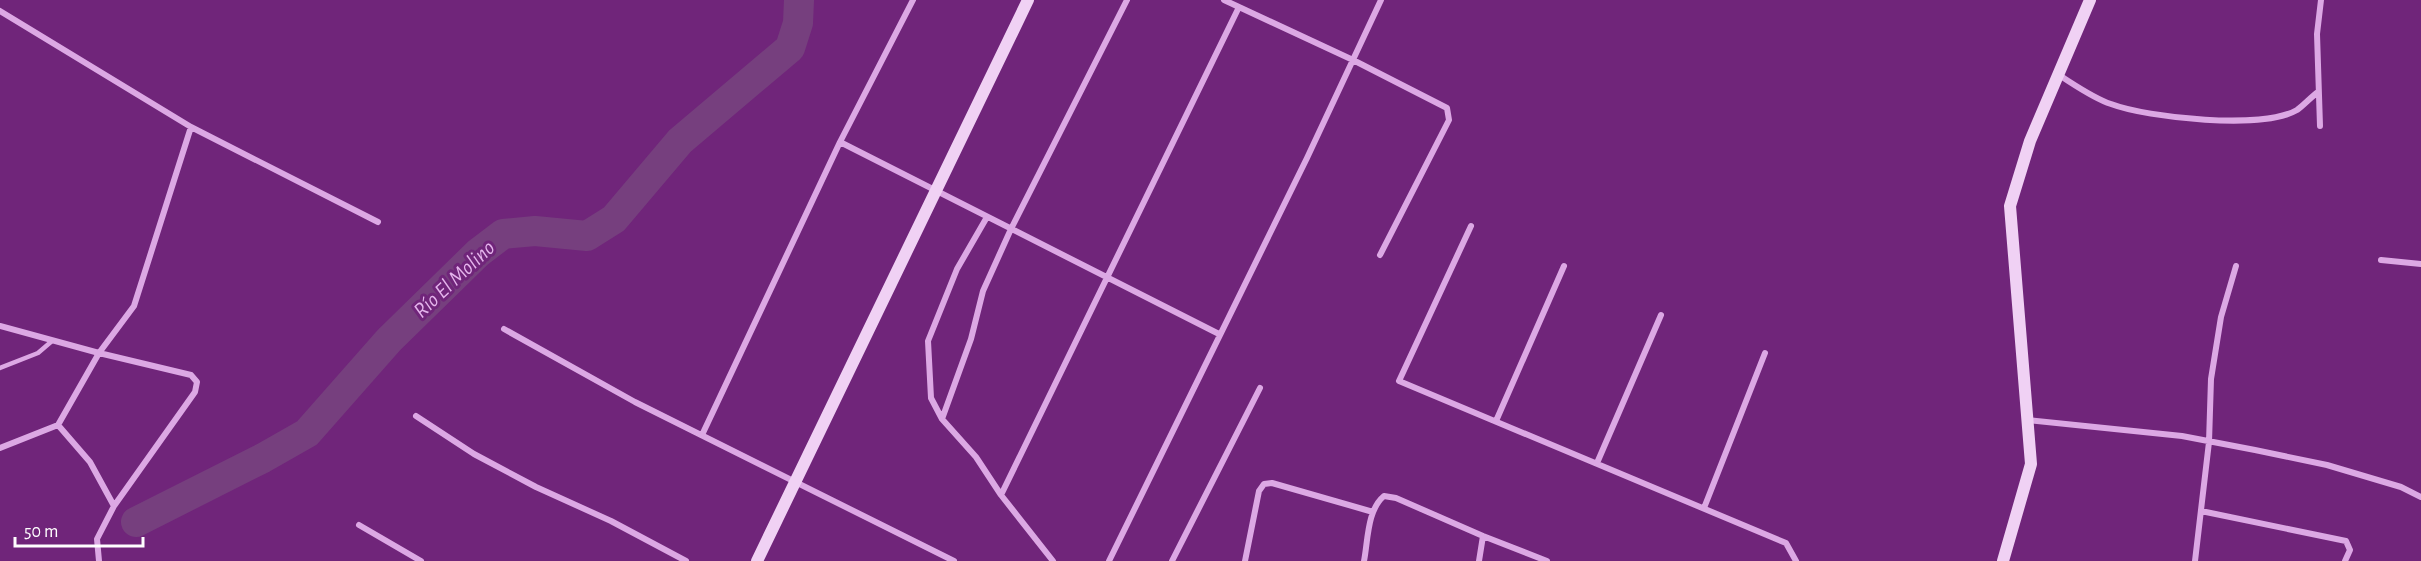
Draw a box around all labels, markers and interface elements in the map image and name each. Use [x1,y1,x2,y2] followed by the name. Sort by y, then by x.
[409,236,499,322] water label: Río El Molino
[15,510,142,548] scale bar
[24,523,58,541] text: 50 m

